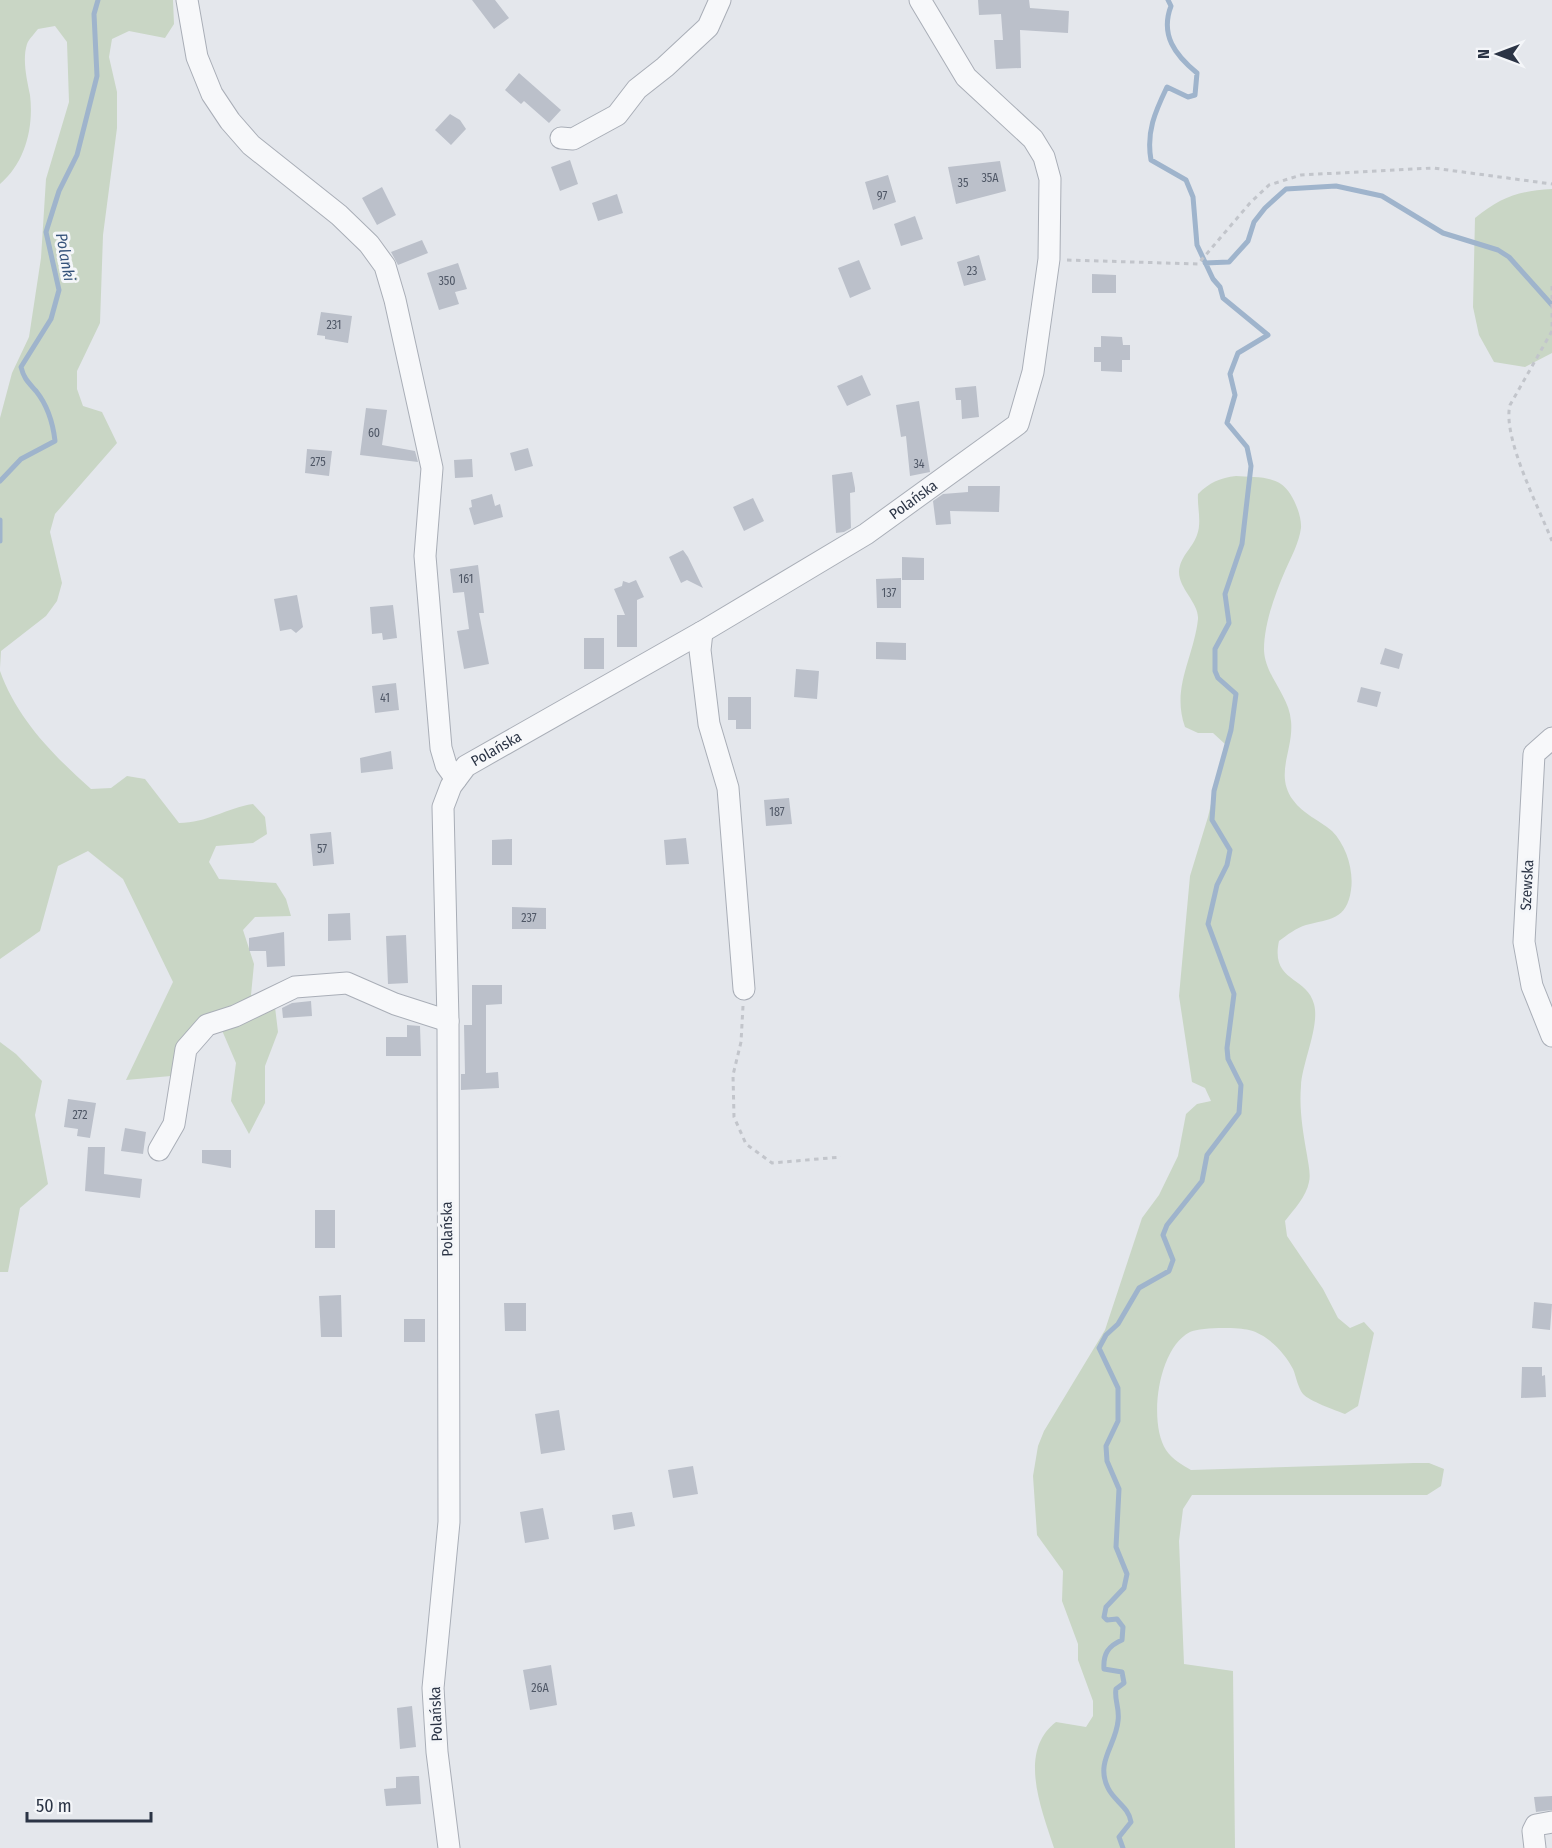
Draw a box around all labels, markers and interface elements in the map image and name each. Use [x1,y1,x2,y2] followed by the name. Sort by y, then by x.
[1468,24,1528,84] north arrow
[1474,49,1493,59] text: N
[981,171,999,185] house number: 35A
[958,176,969,190] house number: 35
[877,189,887,203] house number: 97
[52,231,79,283] water label: Polanki
[967,264,977,278] house number: 23
[438,274,456,288] house number: 350
[326,318,342,332] house number: 231
[368,426,380,440] house number: 60
[310,455,326,469] house number: 275
[913,457,925,471] house number: 34
[886,476,941,523] street label: Polańska
[459,572,473,586] house number: 161
[882,586,897,600] house number: 137
[380,691,390,705] house number: 41
[468,727,525,770] street label: Polańska
[769,805,785,819] house number: 187
[317,842,327,856] house number: 57
[1517,859,1537,911] street label: Szewska
[521,911,537,925] house number: 237
[72,1108,88,1122] house number: 272
[438,1201,456,1257] street label: Polańska
[531,1681,549,1695] house number: 26A
[426,1686,446,1742] street label: Polańska
[27,1785,152,1823] scale bar
[36,1795,72,1817] text: 50 m

